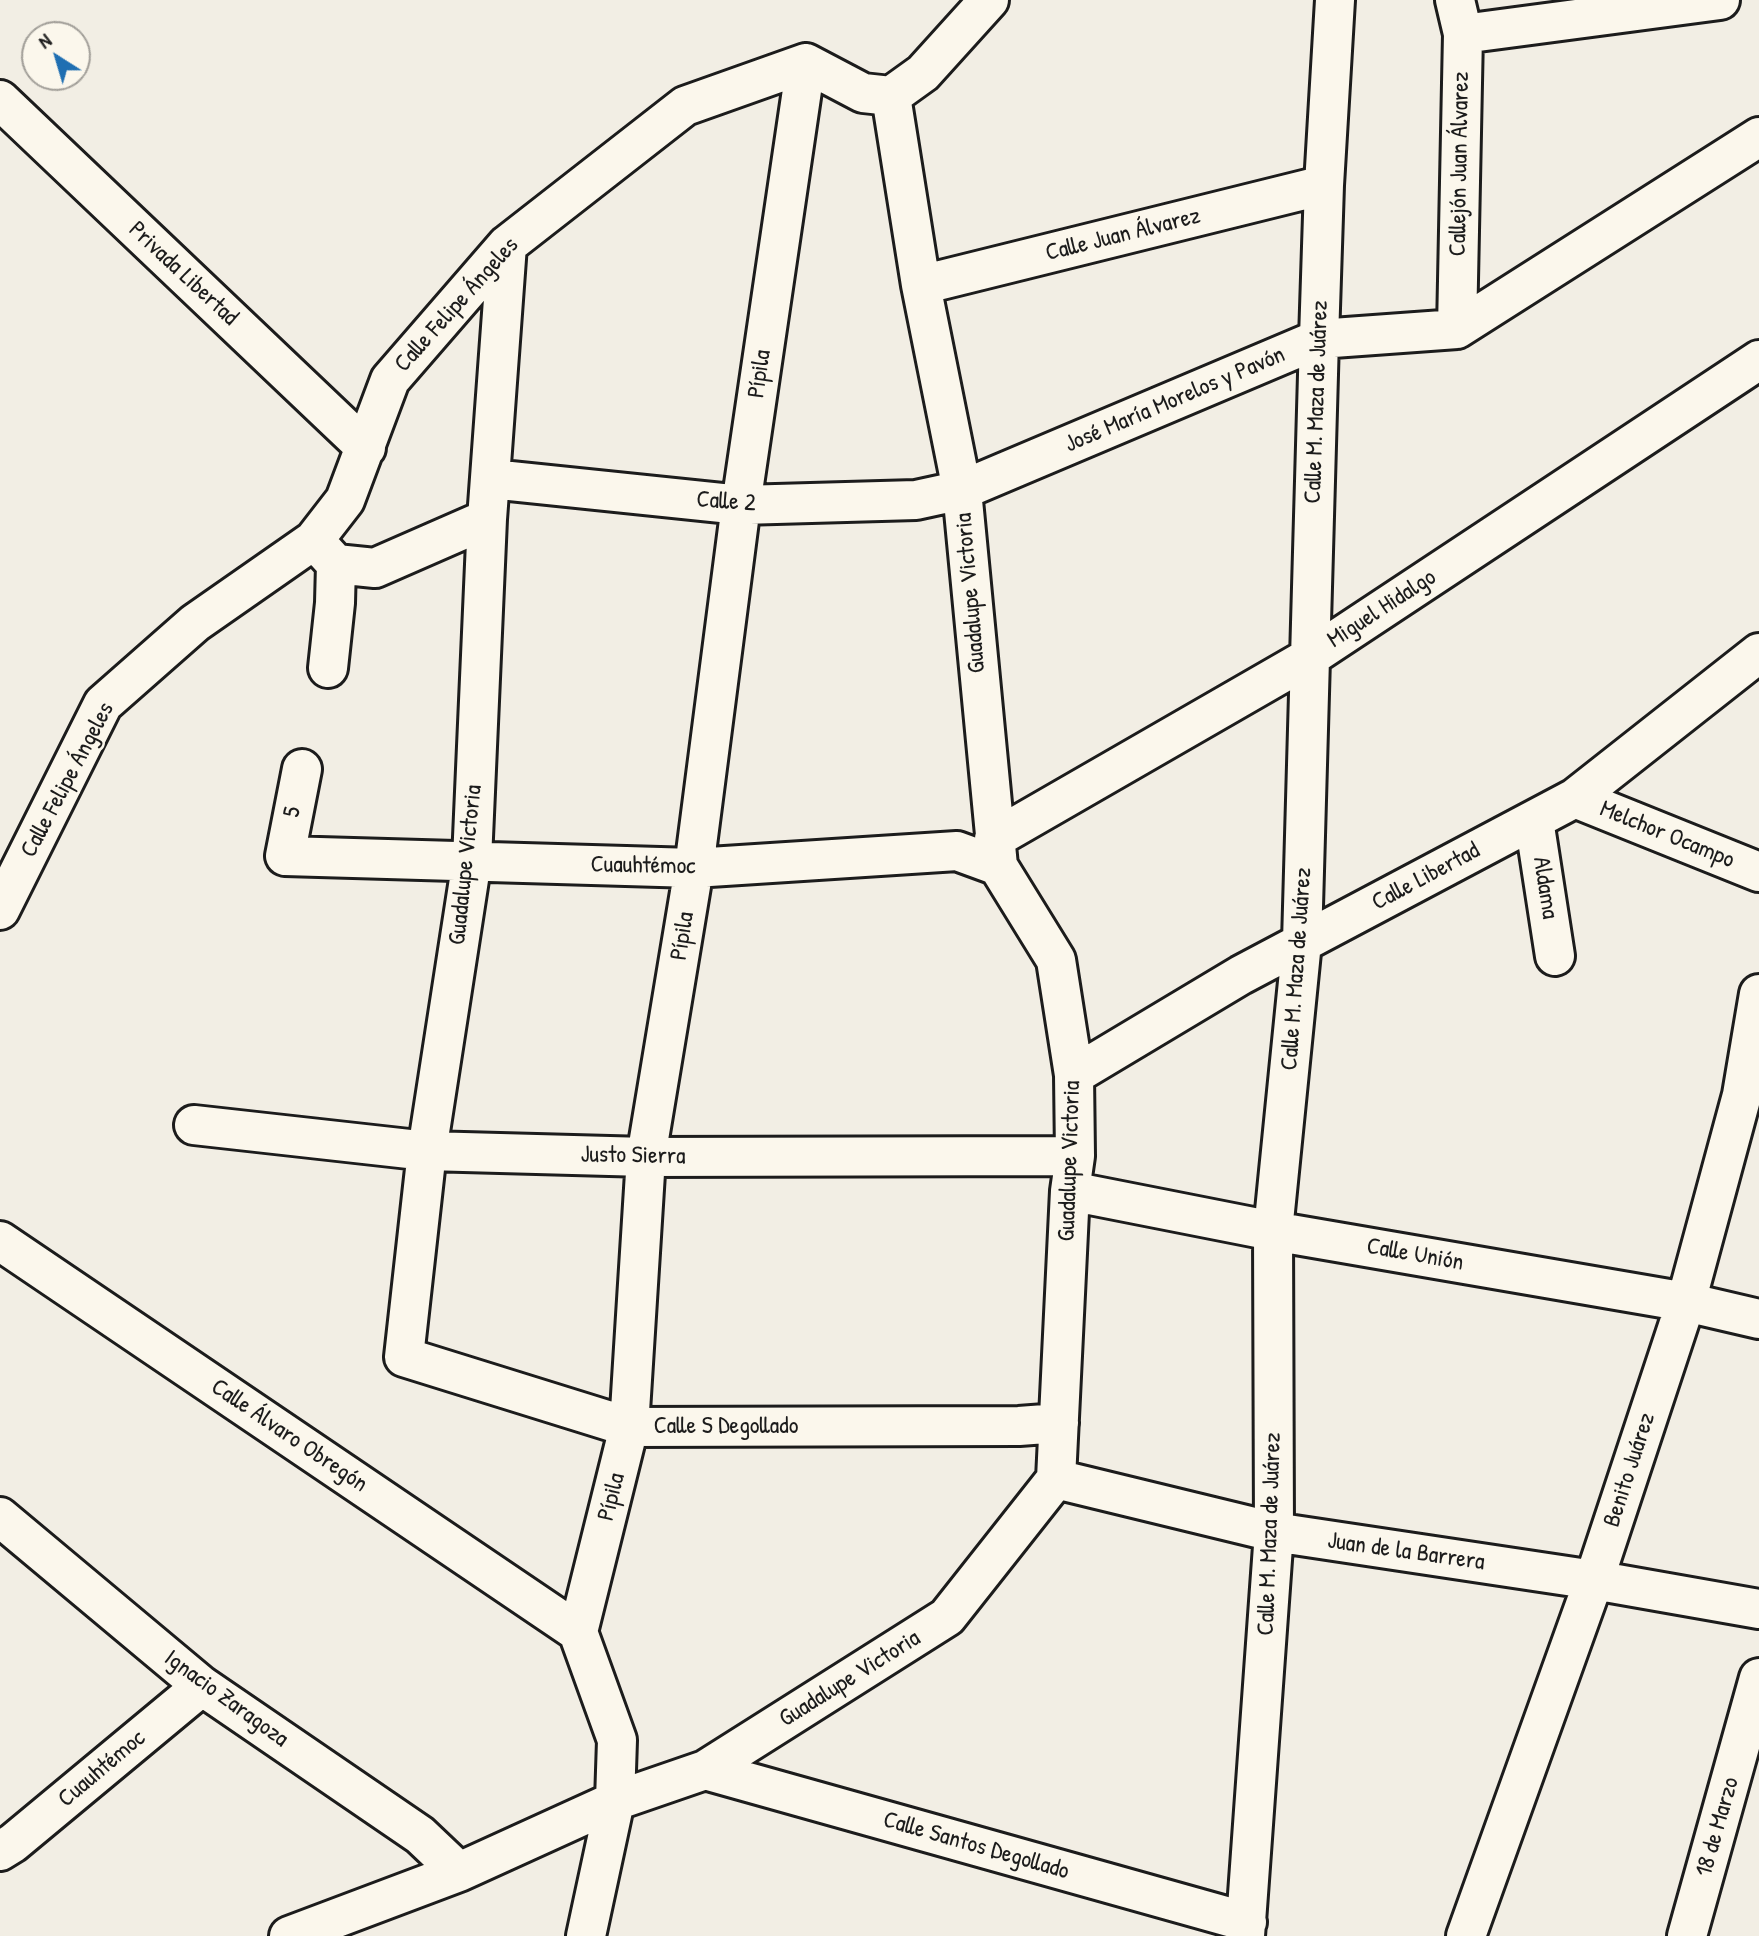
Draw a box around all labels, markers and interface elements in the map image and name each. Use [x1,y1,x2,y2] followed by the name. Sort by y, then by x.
[21,21,91,91] north arrow
[33,27,56,54] text: N
[1444,71,1476,257] street label: Callejón Juan Álvarez
[1043,202,1203,268] street label: Calle Juan Álvarez
[122,216,244,332] street label: Privada Libertad
[389,232,525,378] street label: Calle Felipe Ángeles
[1299,300,1335,504] street label: Calle M. Maza de Juárez
[1061,341,1289,459] street label: José María Morelos y Pavón
[742,348,778,400] street label: Pípila
[695,486,757,518] street label: Calle 2
[950,512,992,674] street label: Guadalupe Victoria
[1322,563,1442,655] street label: Miguel Hidalgo
[15,697,121,863] street label: Calle Felipe Ángeles
[443,784,489,946] street label: Guadalupe Victoria
[1596,795,1738,875] street label: Melchor Ocampo
[278,804,308,820] street label: 5
[1367,837,1485,917] street label: Calle Libertad
[590,851,696,881] street label: Cuauhtémoc
[1526,855,1564,921] street label: Aldama
[1276,867,1318,1071] street label: Calle M. Maza de Juárez
[665,910,701,962] street label: Pípila
[1053,1080,1087,1242] street label: Guadalupe Victoria
[580,1141,686,1171] street label: Justo Sierra
[1364,1232,1466,1278] street label: Calle Unión
[205,1373,373,1499] street label: Calle Álvaro Obregón
[1598,1409,1662,1531] street label: Benito Juárez
[654,1413,798,1441] street label: Calle S Degollado
[1252,1432,1288,1636] street label: Calle M. Maza de Juárez
[592,1470,632,1524] street label: Pípila
[1326,1527,1486,1577] street label: Juan de la Barrera
[774,1624,926,1734] street label: Guadalupe Victoria
[158,1644,294,1754] street label: Ignacio Zaragoza
[53,1724,151,1814] street label: Cuauhtémoc
[1690,1774,1746,1880] street label: 18 de Marzo
[880,1806,1072,1886] street label: Calle Santos Degollado

